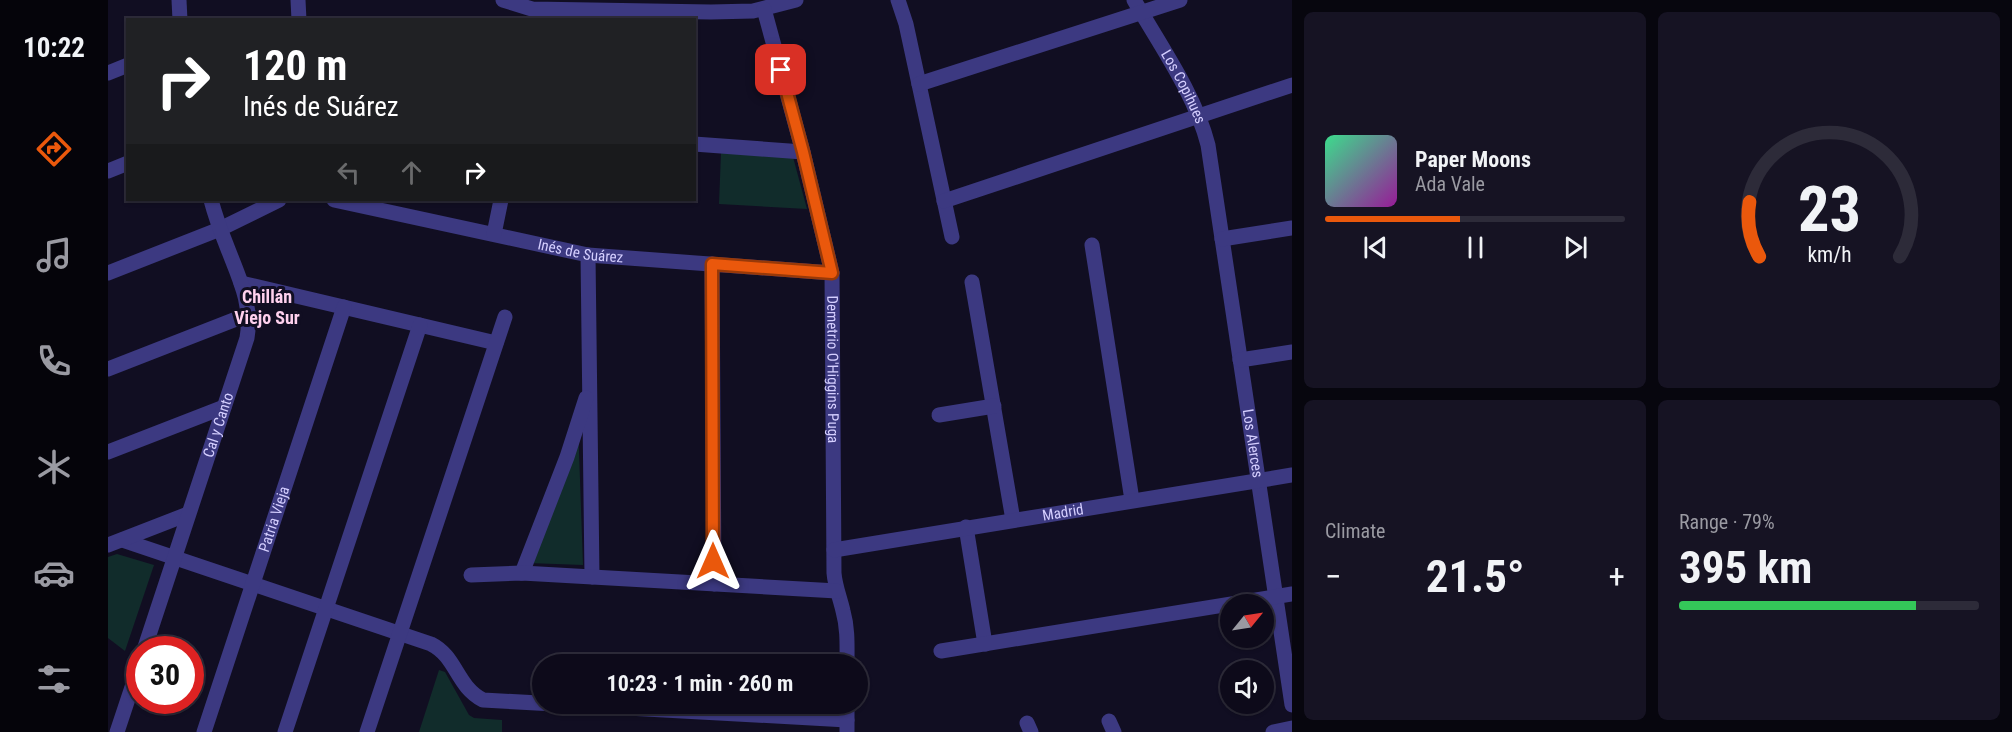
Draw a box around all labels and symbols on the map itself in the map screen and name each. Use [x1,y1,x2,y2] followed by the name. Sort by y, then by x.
[755,44,806,95] pin
[1157,47,1209,126] street label: Los Copihues
[536,235,624,267] street label: Inés de Suárez
[234,286,300,328] district label: Chillán Viejo Sur
[823,295,842,443] street label: Demetrio O'Higgins Puga
[199,390,237,460] street label: Cal y Canto
[1239,408,1267,479] street label: Los Alerces
[255,484,293,554] street label: Patria Vieja
[1041,500,1085,525] street label: Madrid
[681,529,745,593] position arrow
[1220,594,1274,648] north arrow
[126,636,204,714] speed limit sign: 30

